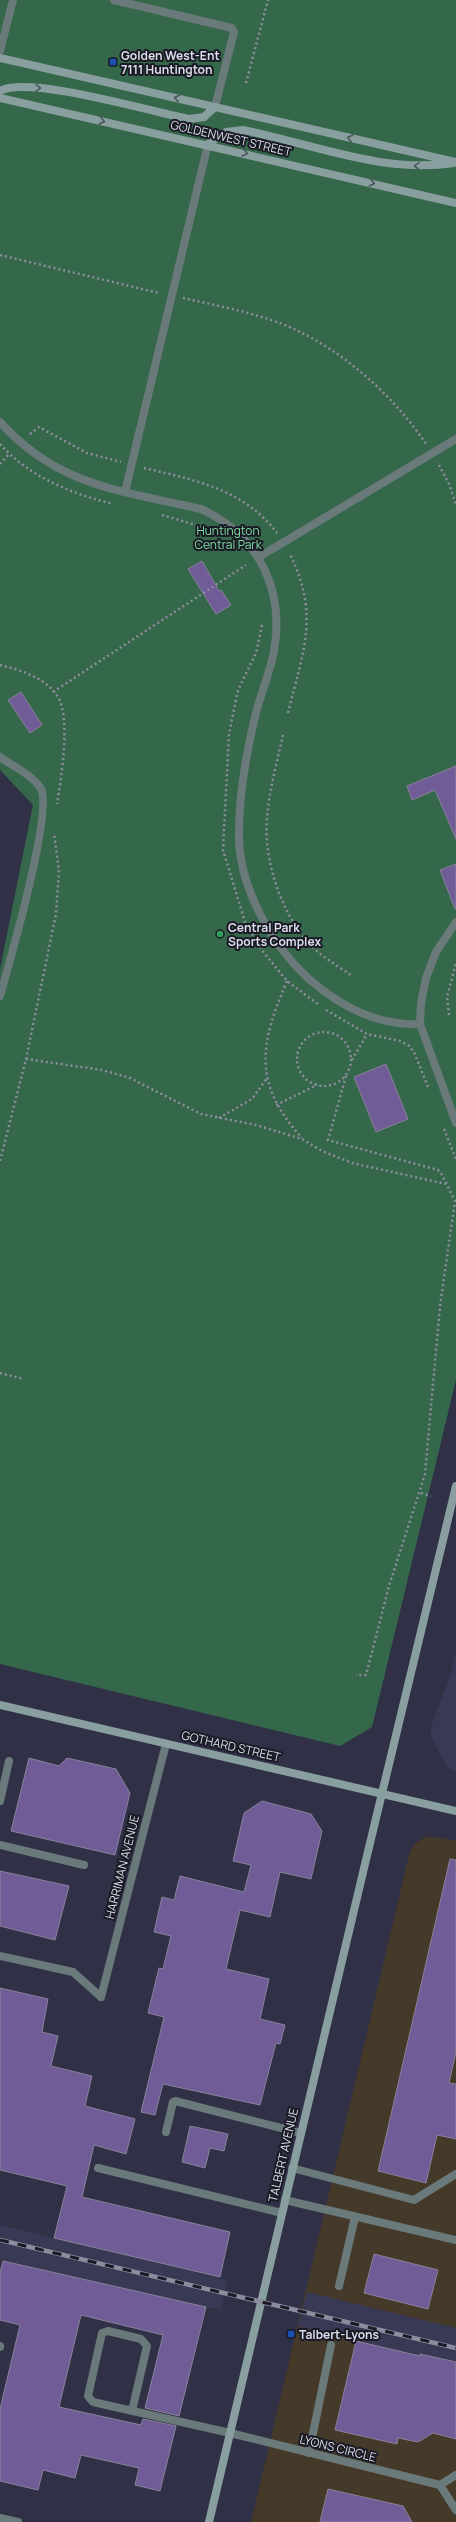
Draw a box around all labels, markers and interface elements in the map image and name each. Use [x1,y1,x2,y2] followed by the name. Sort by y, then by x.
[121,47,220,78] place label: Golden West-Ent 7111 Huntington
[108,57,118,67] marker: Golden West-Ent 7111 Huntington
[35,83,41,92] one-way arrow
[174,95,180,103] one-way arrow
[169,116,294,160] street label: GOLDENWEST STREET
[99,117,105,125] one-way arrow
[347,134,353,142] one-way arrow
[242,149,249,157] one-way arrow
[414,162,420,171] one-way arrow
[369,179,375,187] one-way arrow
[194,522,263,553] park label: Huntington Central Park
[228,919,321,950] place label: Central Park Sports Complex
[215,929,225,939] marker: Central Park Sports Complex
[180,1726,283,1766] street label: GOTHARD STREET
[101,1813,143,1921] street label: HARRIMAN AVENUE
[264,2106,302,2204] street label: TALBERT AVENUE
[299,2326,380,2343] place label: Talbert-Lyons
[286,2329,296,2339] marker: Talbert-Lyons
[298,2430,378,2466] street label: LYONS CIRCLE

